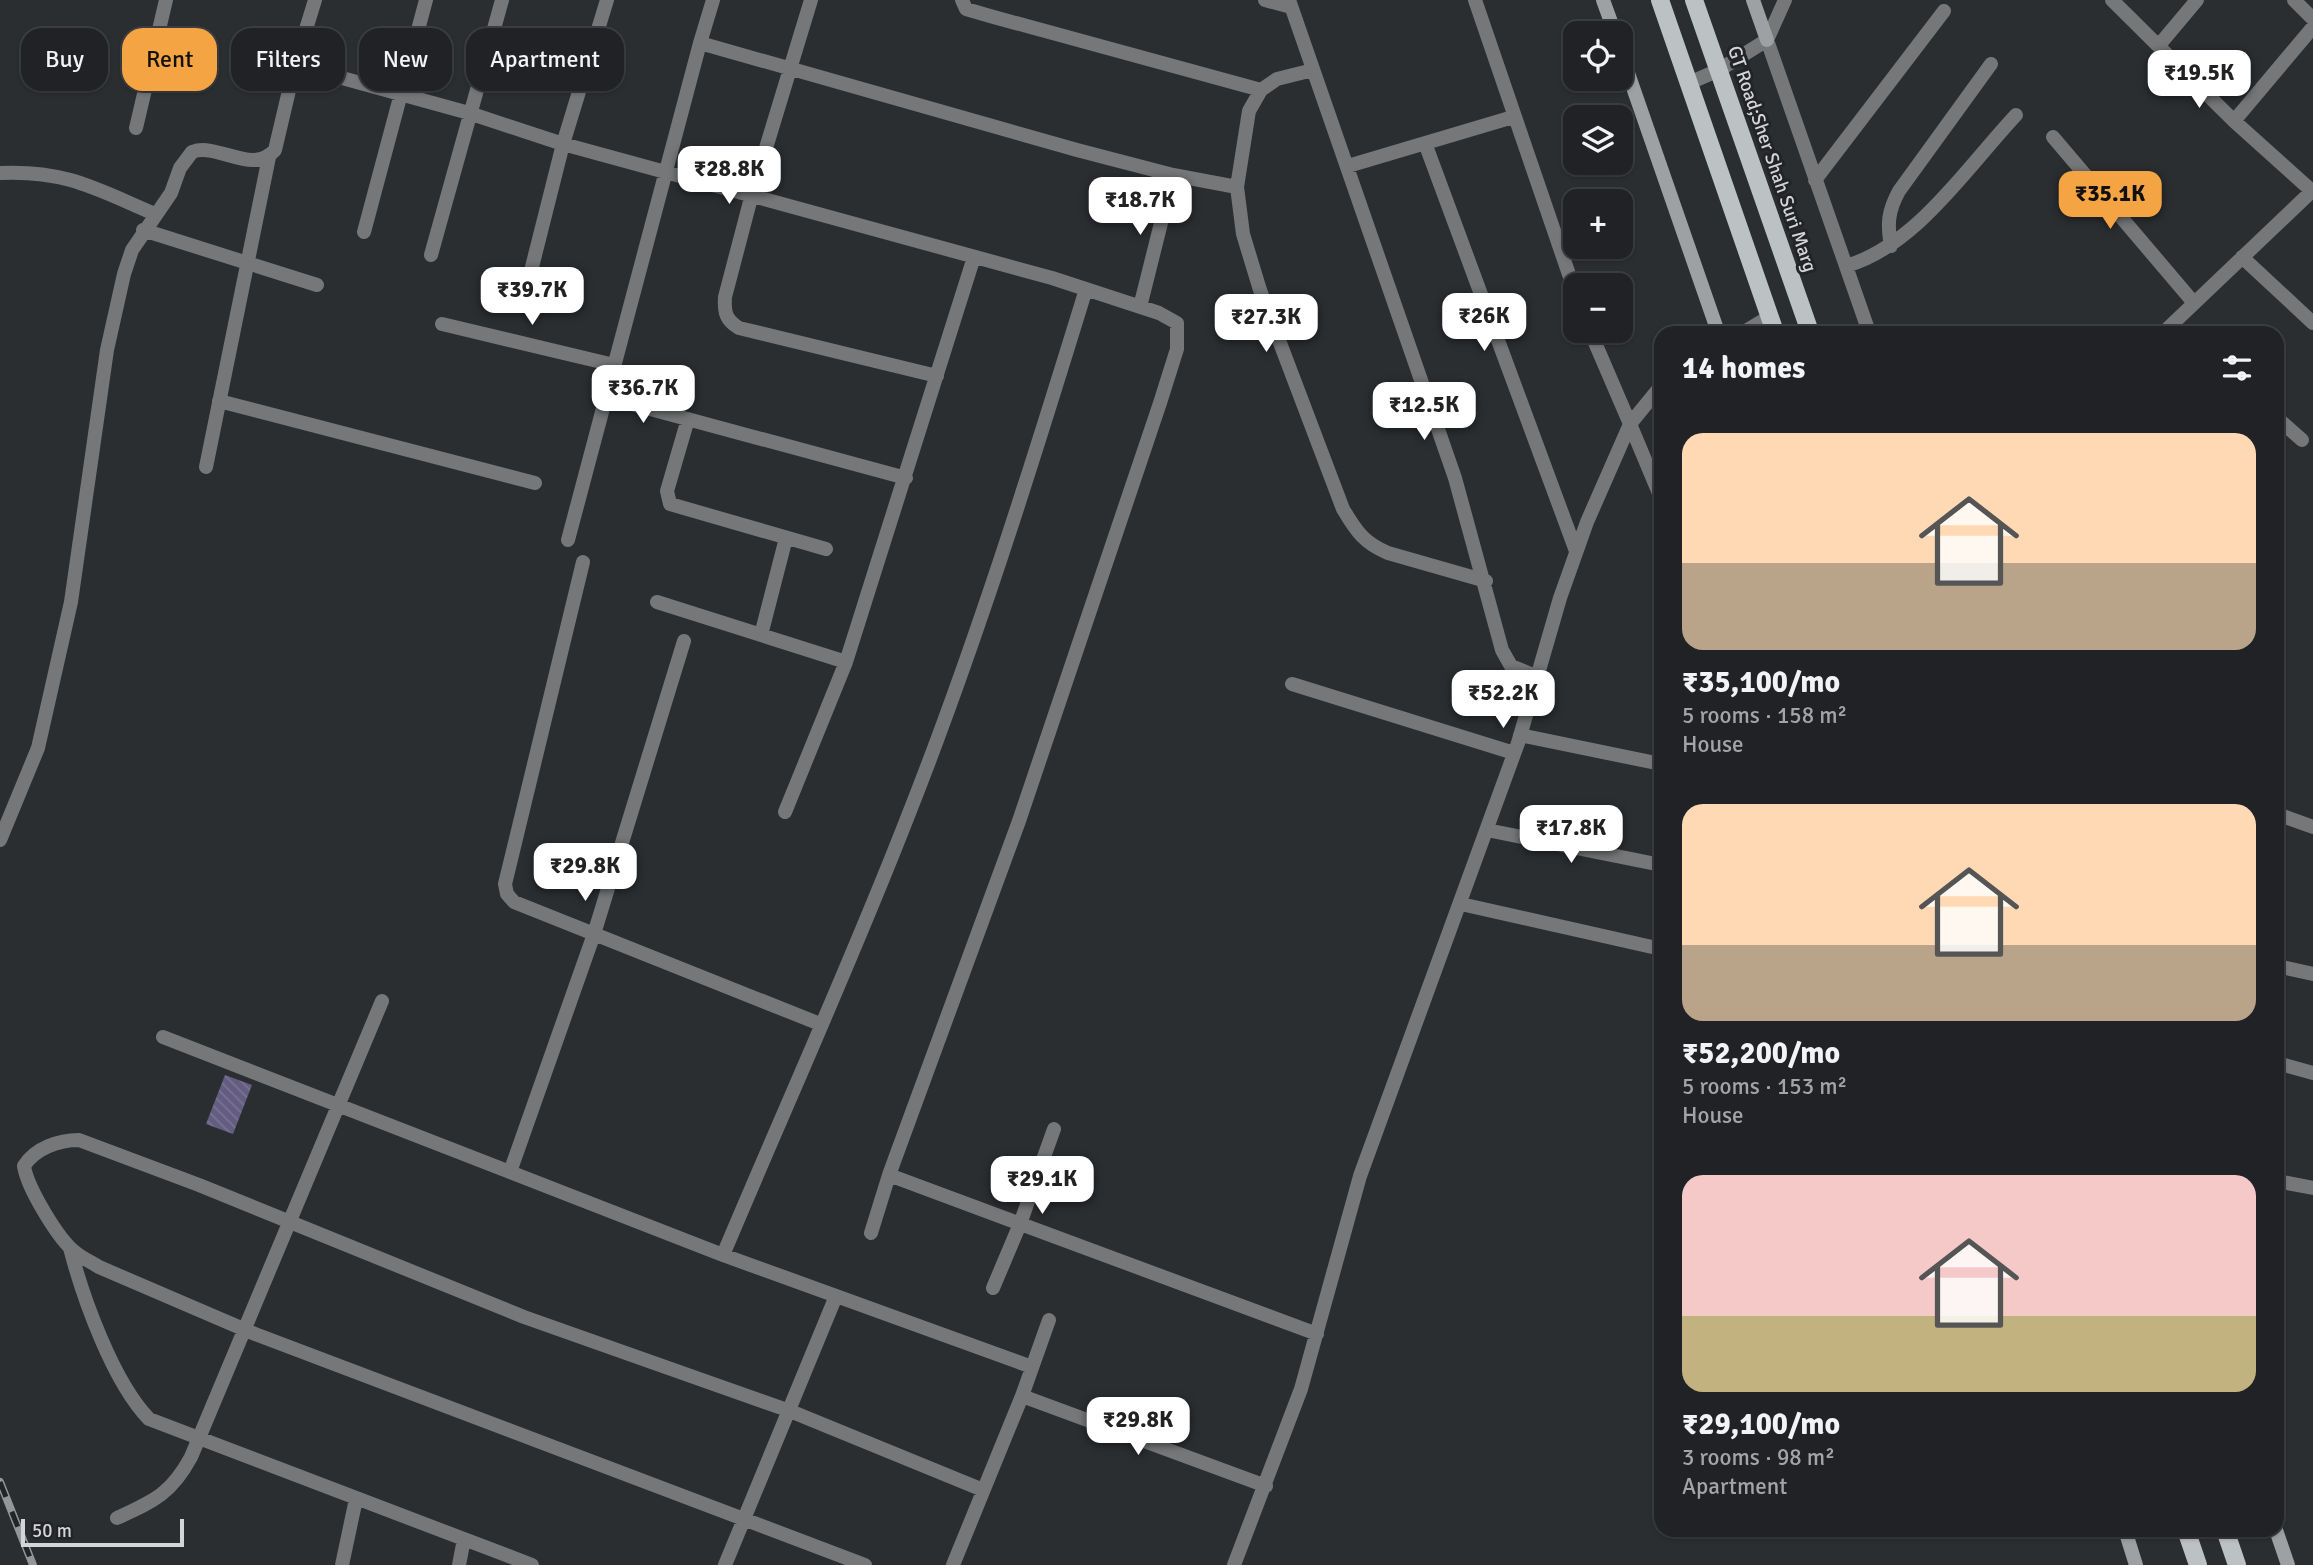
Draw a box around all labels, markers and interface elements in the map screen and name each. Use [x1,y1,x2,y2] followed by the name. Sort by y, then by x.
[1563,21,1633,343] map controls
[1563,21,1633,91] button: locate
[21,28,108,91] chip: Buy
[122,28,217,91] chip: Rent
[231,28,345,91] chip: Filters
[359,28,452,91] chip: New
[466,28,624,91] chip: Apartment
[1722,43,1822,275] street label: GT Road;Sher Shah Suri Marg
[2142,50,2256,110] pin: ₹19.5K
[2164,58,2234,87] text: ₹19.5K
[1563,105,1633,175] button: layers
[672,146,786,206] pin: ₹28.8K
[694,154,764,183] text: ₹28.8K
[2053,172,2167,231] pin: ₹35.1K
[1083,177,1197,237] pin: ₹18.7K
[2075,179,2145,208] text: ₹35.1K
[1105,185,1175,214] text: ₹18.7K
[1563,189,1633,259] button: +
[475,268,589,327] pin: ₹39.7K
[1563,273,1633,343] button: −
[497,275,567,304] text: ₹39.7K
[1209,294,1323,354] pin: ₹27.3K
[1443,294,1525,353] pin: ₹26K
[1458,301,1510,330] text: ₹26K
[1231,302,1301,331] text: ₹27.3K
[2218,349,2256,387] icon: filters
[1682,350,1805,387] text: 14 homes
[586,366,700,425] pin: ₹36.7K
[608,373,678,402] text: ₹36.7K
[1367,382,1481,442] pin: ₹12.5K
[1389,390,1459,419] text: ₹12.5K
[1906,478,2032,604] icon: home
[1682,664,1840,701] text: ₹35,100/mo
[1446,670,1560,730] pin: ₹52.2K
[1468,678,1538,707] text: ₹52.2K
[1682,701,1847,730] text: 5 rooms · 158 m²
[1682,730,1744,759] text: House
[1514,806,1628,865] pin: ₹17.8K
[1536,813,1606,842] text: ₹17.8K
[528,844,642,903] pin: ₹29.8K
[1906,849,2032,975] icon: home
[550,851,620,880] text: ₹29.8K
[1682,1035,1840,1072] text: ₹52,200/mo
[1682,1072,1847,1101] text: 5 rooms · 153 m²
[1682,1101,1744,1130] text: House
[985,1156,1099,1216] pin: ₹29.1K
[1007,1164,1077,1193] text: ₹29.1K
[1906,1220,2032,1346] icon: home
[1081,1398,1195,1457] pin: ₹29.8K
[1103,1405,1173,1434] text: ₹29.8K
[1682,1406,1840,1443] text: ₹29,100/mo
[1682,1443,1835,1472] text: 3 rooms · 98 m²
[1682,1472,1787,1501] text: Apartment
[21,1516,184,1548] scale bar
[32,1519,72,1543] text: 50 m

